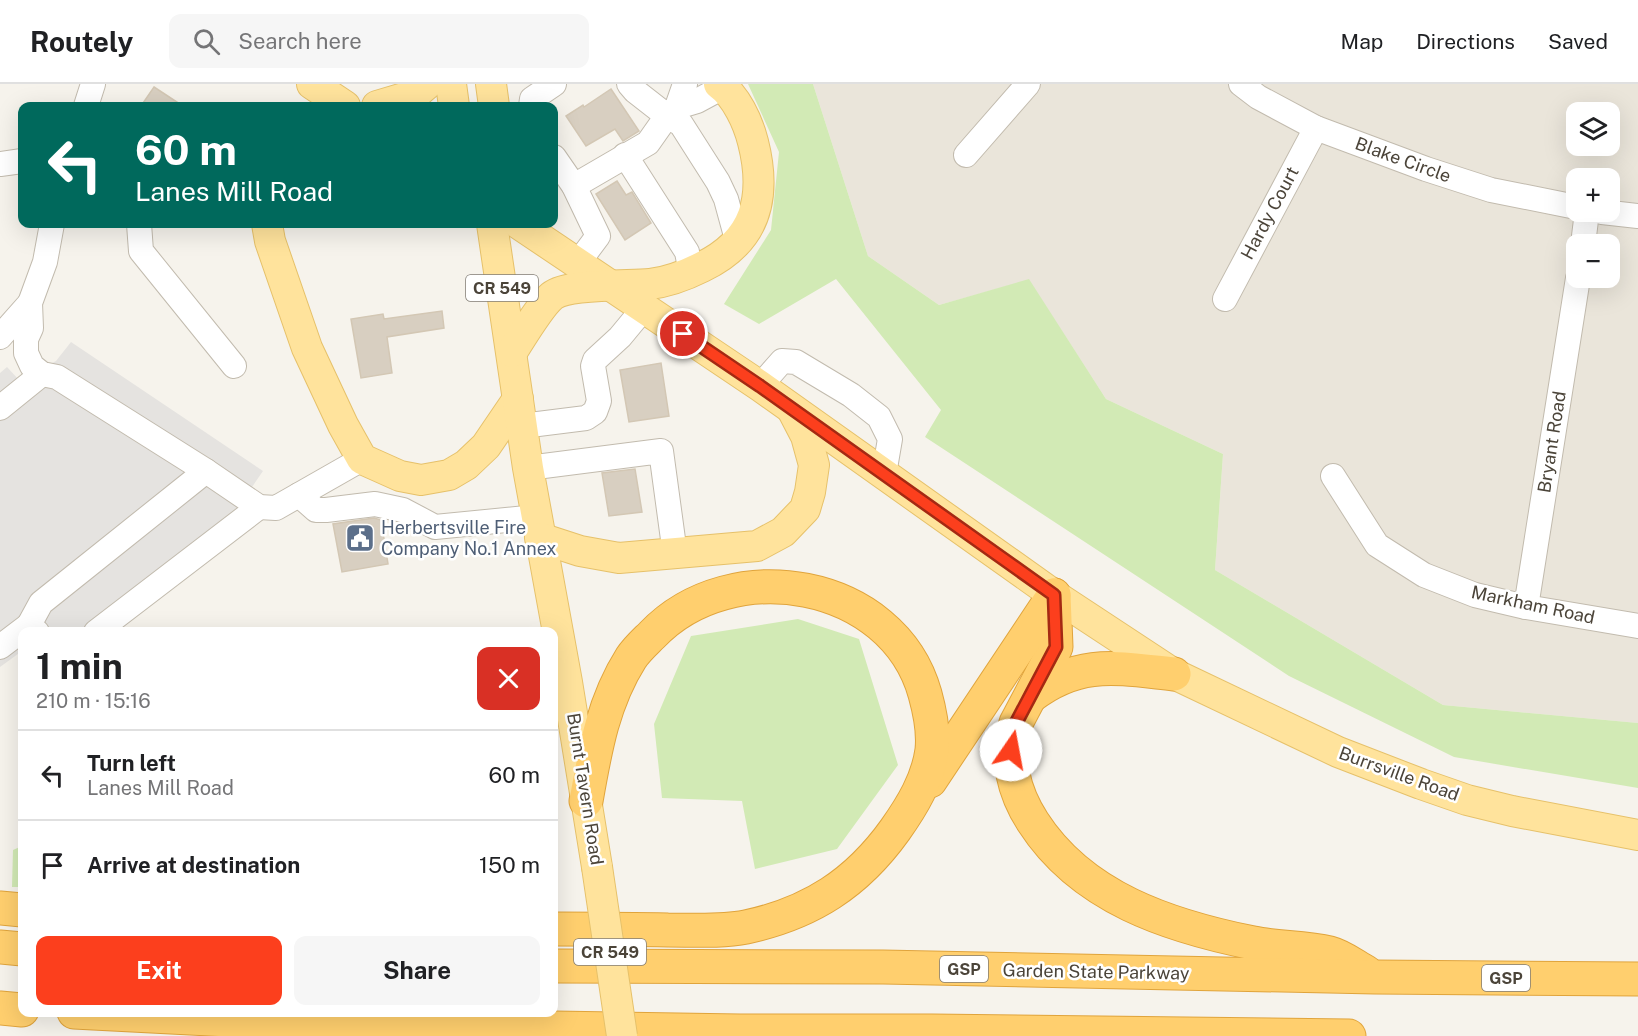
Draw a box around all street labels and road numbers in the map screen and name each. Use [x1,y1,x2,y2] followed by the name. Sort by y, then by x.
[1352,133,1454,187] street label: Blake Circle
[1236,163,1303,263] street label: Hardy Court
[466,275,538,301] road number: CR 549
[1533,390,1570,494] street label: Bryant Road
[1469,581,1597,628] street label: Markham Road
[563,711,608,867] street label: Burnt Tavern Road
[1336,742,1462,805] street label: Burrsville Road
[574,939,646,965] road number: CR 549
[940,956,988,982] road number: GSP
[1002,959,1190,984] street label: Garden State Parkway
[1482,965,1530,991] road number: GSP

